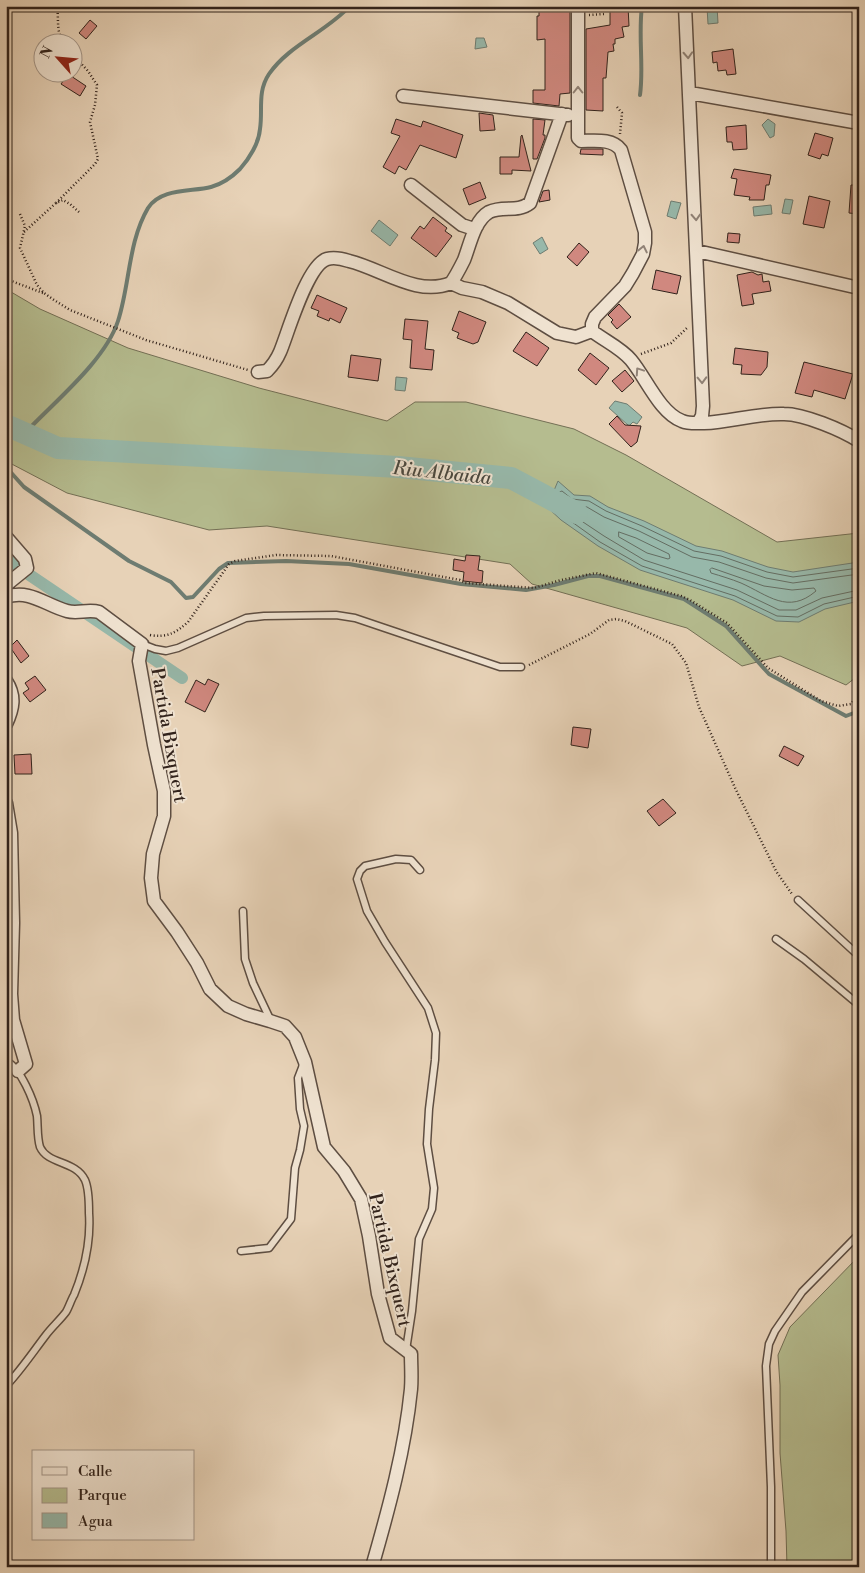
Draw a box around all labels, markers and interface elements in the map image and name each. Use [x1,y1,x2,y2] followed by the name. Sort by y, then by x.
[32,32,82,82] north arrow
[37,44,58,62] text: N
[682,51,693,59] one-way arrow
[573,85,583,93] one-way arrow
[690,213,701,221] one-way arrow
[637,244,648,253] one-way arrow
[636,367,645,377] one-way arrow
[697,376,708,384] one-way arrow
[391,456,493,490] water label: Riu Albaida
[145,666,192,805] street label: Partida Bixquert
[363,1191,416,1330] street label: Partida Bixquert
[32,1450,195,1540] legend
[78,1462,112,1481] text: Calle
[78,1486,127,1505] text: Parque
[77,1512,113,1531] text: Agua

